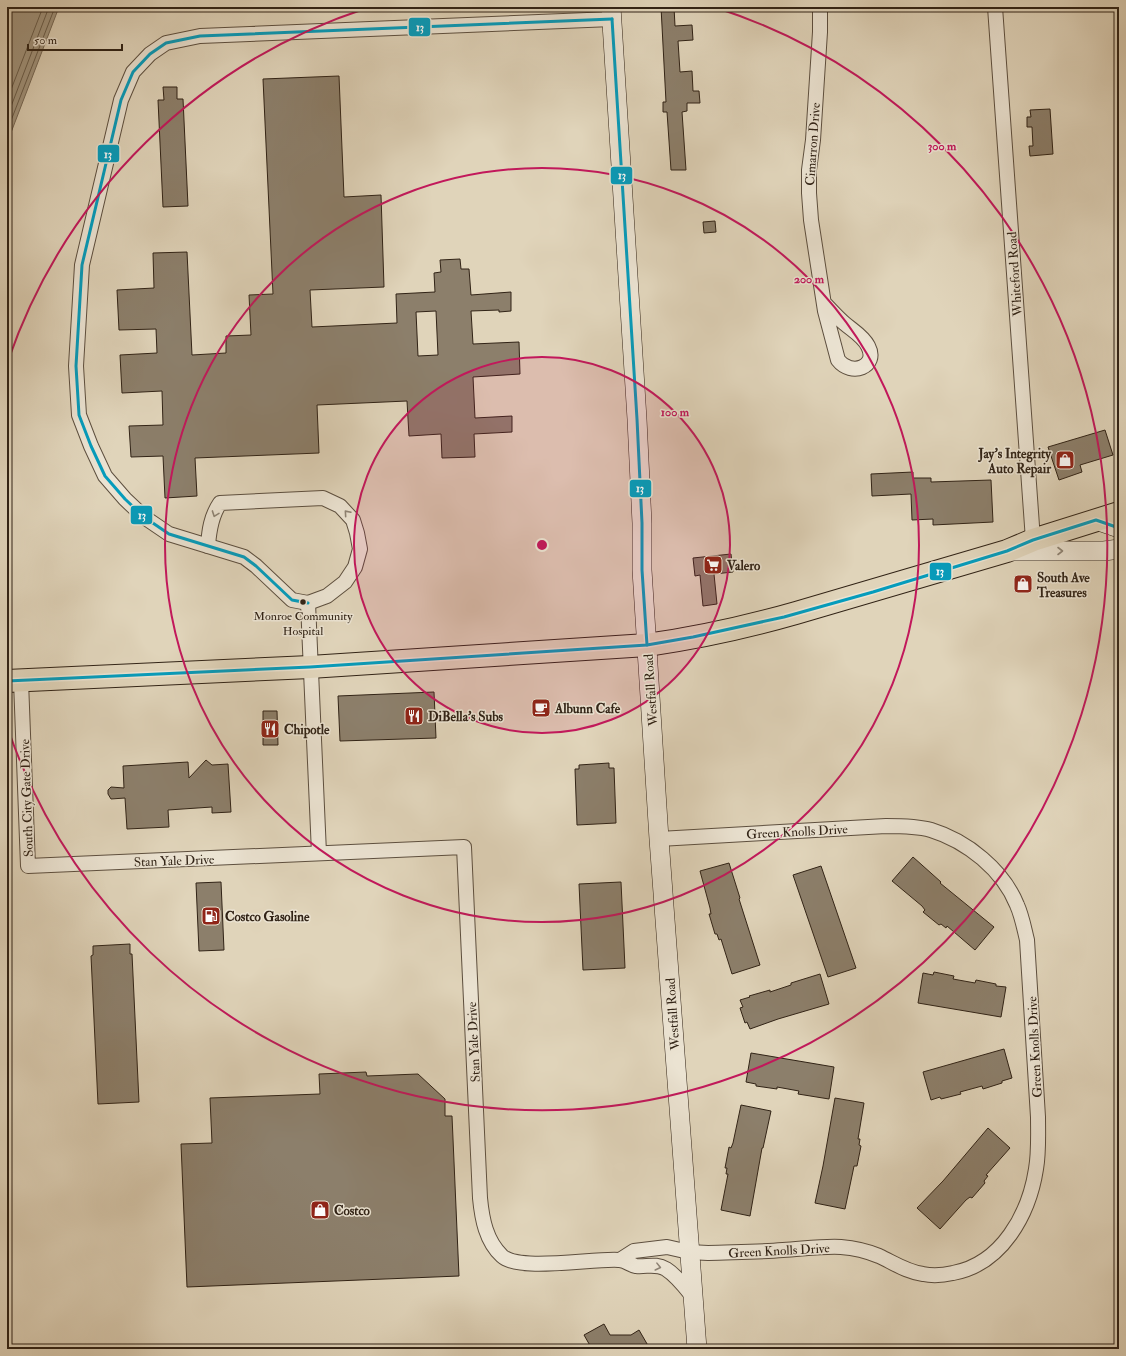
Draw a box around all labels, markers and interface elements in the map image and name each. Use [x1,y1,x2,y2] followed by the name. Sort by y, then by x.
[408,17,431,37] line badge: 13
[416,21,424,34] text: 13
[28,26,122,52] scale bar
[34,33,58,48] text: 50 m
[802,101,824,186] street label: Cimarron Drive
[928,139,957,154] text: 300 m
[97,144,120,163] line badge: 13
[104,148,112,161] text: 13
[610,166,633,185] line badge: 13
[618,169,626,182] text: 13
[1004,231,1026,318] street label: Whiteford Road
[794,272,825,287] text: 200 m
[661,405,690,420] text: 100 m
[977,446,1052,478] place label: Jay's Integrity Auto Repair
[1054,449,1076,471] shop icon: Jay's Integrity Auto Repair
[629,479,652,498] line badge: 13
[636,482,644,495] text: 13
[130,505,153,525] line badge: 13
[138,509,146,522] text: 13
[211,510,219,517] one-way arrow
[344,510,351,518] one-way arrow
[535,538,549,552] centre of rings
[1057,547,1063,555] one-way arrow
[702,554,724,576] supermarket icon: Valero
[726,558,761,574] place label: Valero
[929,562,952,581] line badge: 13
[936,565,944,578] text: 13
[1036,570,1090,601] place label: South Ave Treasures
[1012,573,1034,595] shop icon: South Ave Treasures
[298,597,308,607] marker: Monroe Community Hospital
[254,609,353,639] place label: Monroe Community Hospital
[640,653,662,728] street label: Westfall Road
[530,697,552,719] cafe icon: Albunn Cafe
[554,701,621,717] place label: Albunn Cafe
[403,705,425,727] restaurant icon: DiBella's Subs
[428,709,504,725] place label: DiBella's Subs
[259,718,281,740] restaurant icon: Chipotle
[284,722,330,739] place label: Chipotle
[17,738,38,857] street label: South City Gate Drive
[746,821,849,843] street label: Green Knolls Drive
[133,852,215,870] street label: Stan Yale Drive
[200,905,222,927] fuel station icon: Costco Gasoline
[225,909,310,925] place label: Costco Gasoline
[662,977,684,1052] street label: Westfall Road
[1024,995,1046,1098] street label: Green Knolls Drive
[464,1001,484,1083] street label: Stan Yale Drive
[309,1199,331,1221] shop icon: Costco
[334,1203,371,1219] place label: Costco
[728,1240,831,1262] street label: Green Knolls Drive
[655,1262,661,1270] one-way arrow

